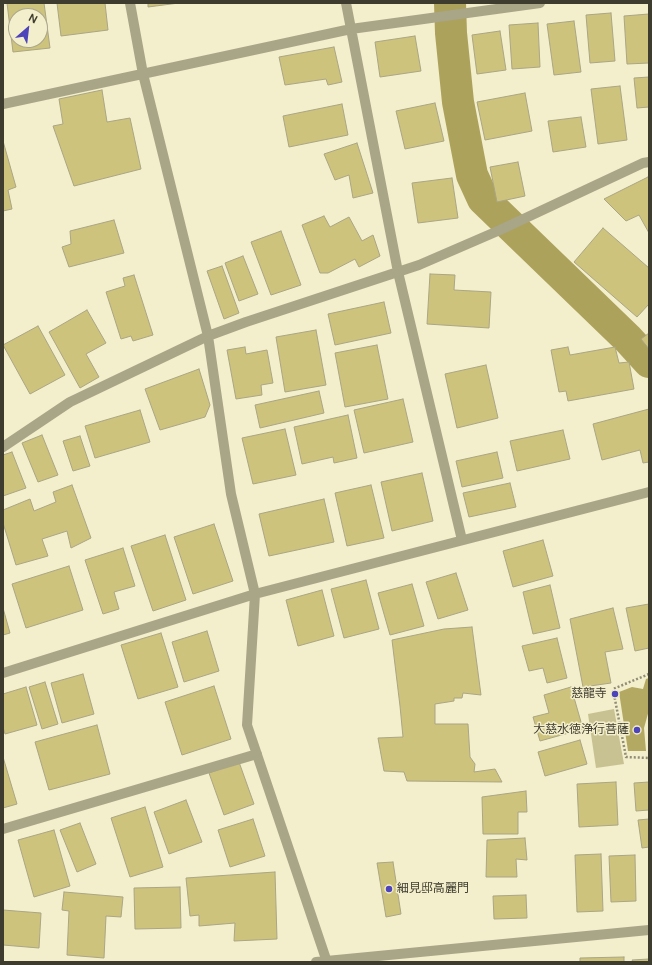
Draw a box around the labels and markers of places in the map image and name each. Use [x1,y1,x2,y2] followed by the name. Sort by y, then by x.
[571,687,607,701] place label: 慈龍寺
[610,689,620,699] marker: 慈龍寺
[533,723,629,737] place label: 大慈水徳浄行菩薩
[632,725,642,735] marker: 大慈水徳浄行菩薩
[397,882,469,896] place label: 細見邸高麗門
[384,884,394,894] marker: 細見邸高麗門

